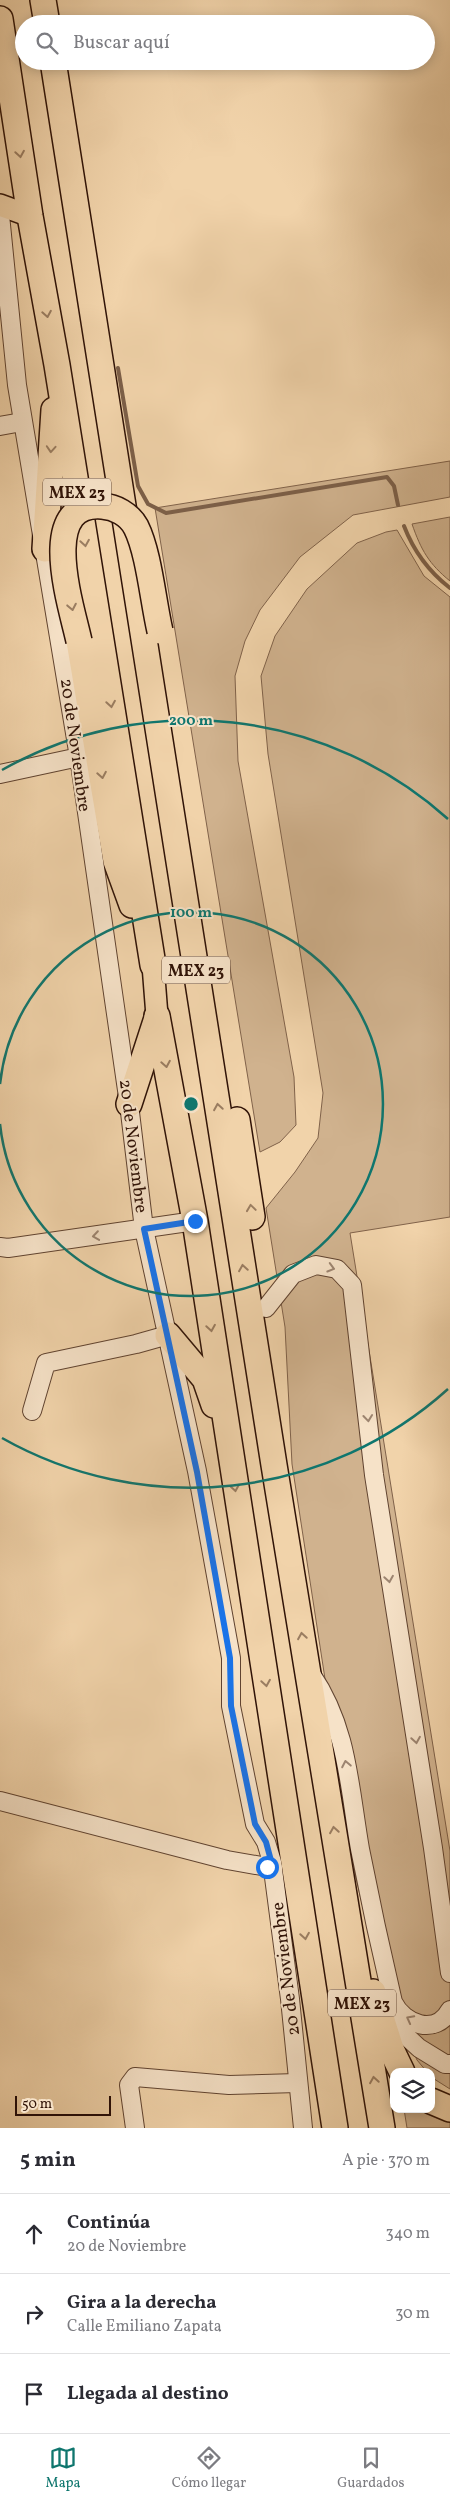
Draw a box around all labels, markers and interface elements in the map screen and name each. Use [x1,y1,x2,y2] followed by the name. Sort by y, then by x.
[15,15,435,70] search box
[33,29,61,57] icon: search
[73,30,170,56] text: Buscar aquí
[15,149,25,158] one-way arrow
[42,309,52,318] one-way arrow
[46,445,57,453] one-way arrow
[43,478,111,506] road number: MEX 23
[80,539,90,548] one-way arrow
[66,603,77,612] one-way arrow
[53,677,96,813] street label: 20 de Noviembre
[105,700,116,708] one-way arrow
[169,711,213,732] text: 200 m
[96,771,106,780] one-way arrow
[170,903,213,924] text: 100 m
[162,956,230,984] road number: MEX 23
[161,1059,171,1068] one-way arrow
[112,1078,153,1214] street label: 20 de Noviembre
[182,1095,200,1113] centre of rings
[213,1103,223,1112] one-way arrow
[246,1204,257,1212] one-way arrow
[184,1210,207,1233] route end
[91,1230,99,1241] one-way arrow
[238,1263,249,1271] one-way arrow
[326,1263,335,1273] one-way arrow
[205,1324,216,1332] one-way arrow
[362,1415,373,1423] one-way arrow
[230,1484,240,1493] one-way arrow
[383,1576,394,1584] one-way arrow
[297,1631,308,1639] one-way arrow
[260,1679,270,1688] one-way arrow
[410,1736,421,1744] one-way arrow
[342,1760,352,1769] one-way arrow
[329,1826,340,1834] one-way arrow
[256,1856,279,1879] route start
[266,1901,307,2037] street label: 20 de Noviembre
[299,1932,310,1940] one-way arrow
[328,1990,396,2016] road number: MEX 23
[407,2015,416,2025] one-way arrow
[390,2068,435,2113] map controls
[390,2068,435,2113] button: layers
[369,2076,380,2084] one-way arrow
[15,2093,111,2116] scale bar
[22,2095,52,2114] text: 50 m
[20,2146,76,2175] text: 5 min
[342,2150,430,2172] text: A pie · 370 m
[67,2210,150,2236] text: Continúa
[20,2220,48,2248] icon: ahead
[386,2223,430,2245] text: 340 m
[67,2236,186,2258] text: 20 de Noviembre
[67,2290,217,2316] text: Gira a la derecha
[20,2300,48,2328] icon: right
[395,2303,430,2325] text: 30 m
[67,2316,222,2338] text: Calle Emiliano Zapata
[20,2380,48,2408] icon: arrive
[67,2381,229,2407] text: Llegada al destino
[46,2444,81,2493] tab: Mapa
[172,2444,246,2493] tab: Cómo llegar
[337,2444,404,2493] tab: Guardados

